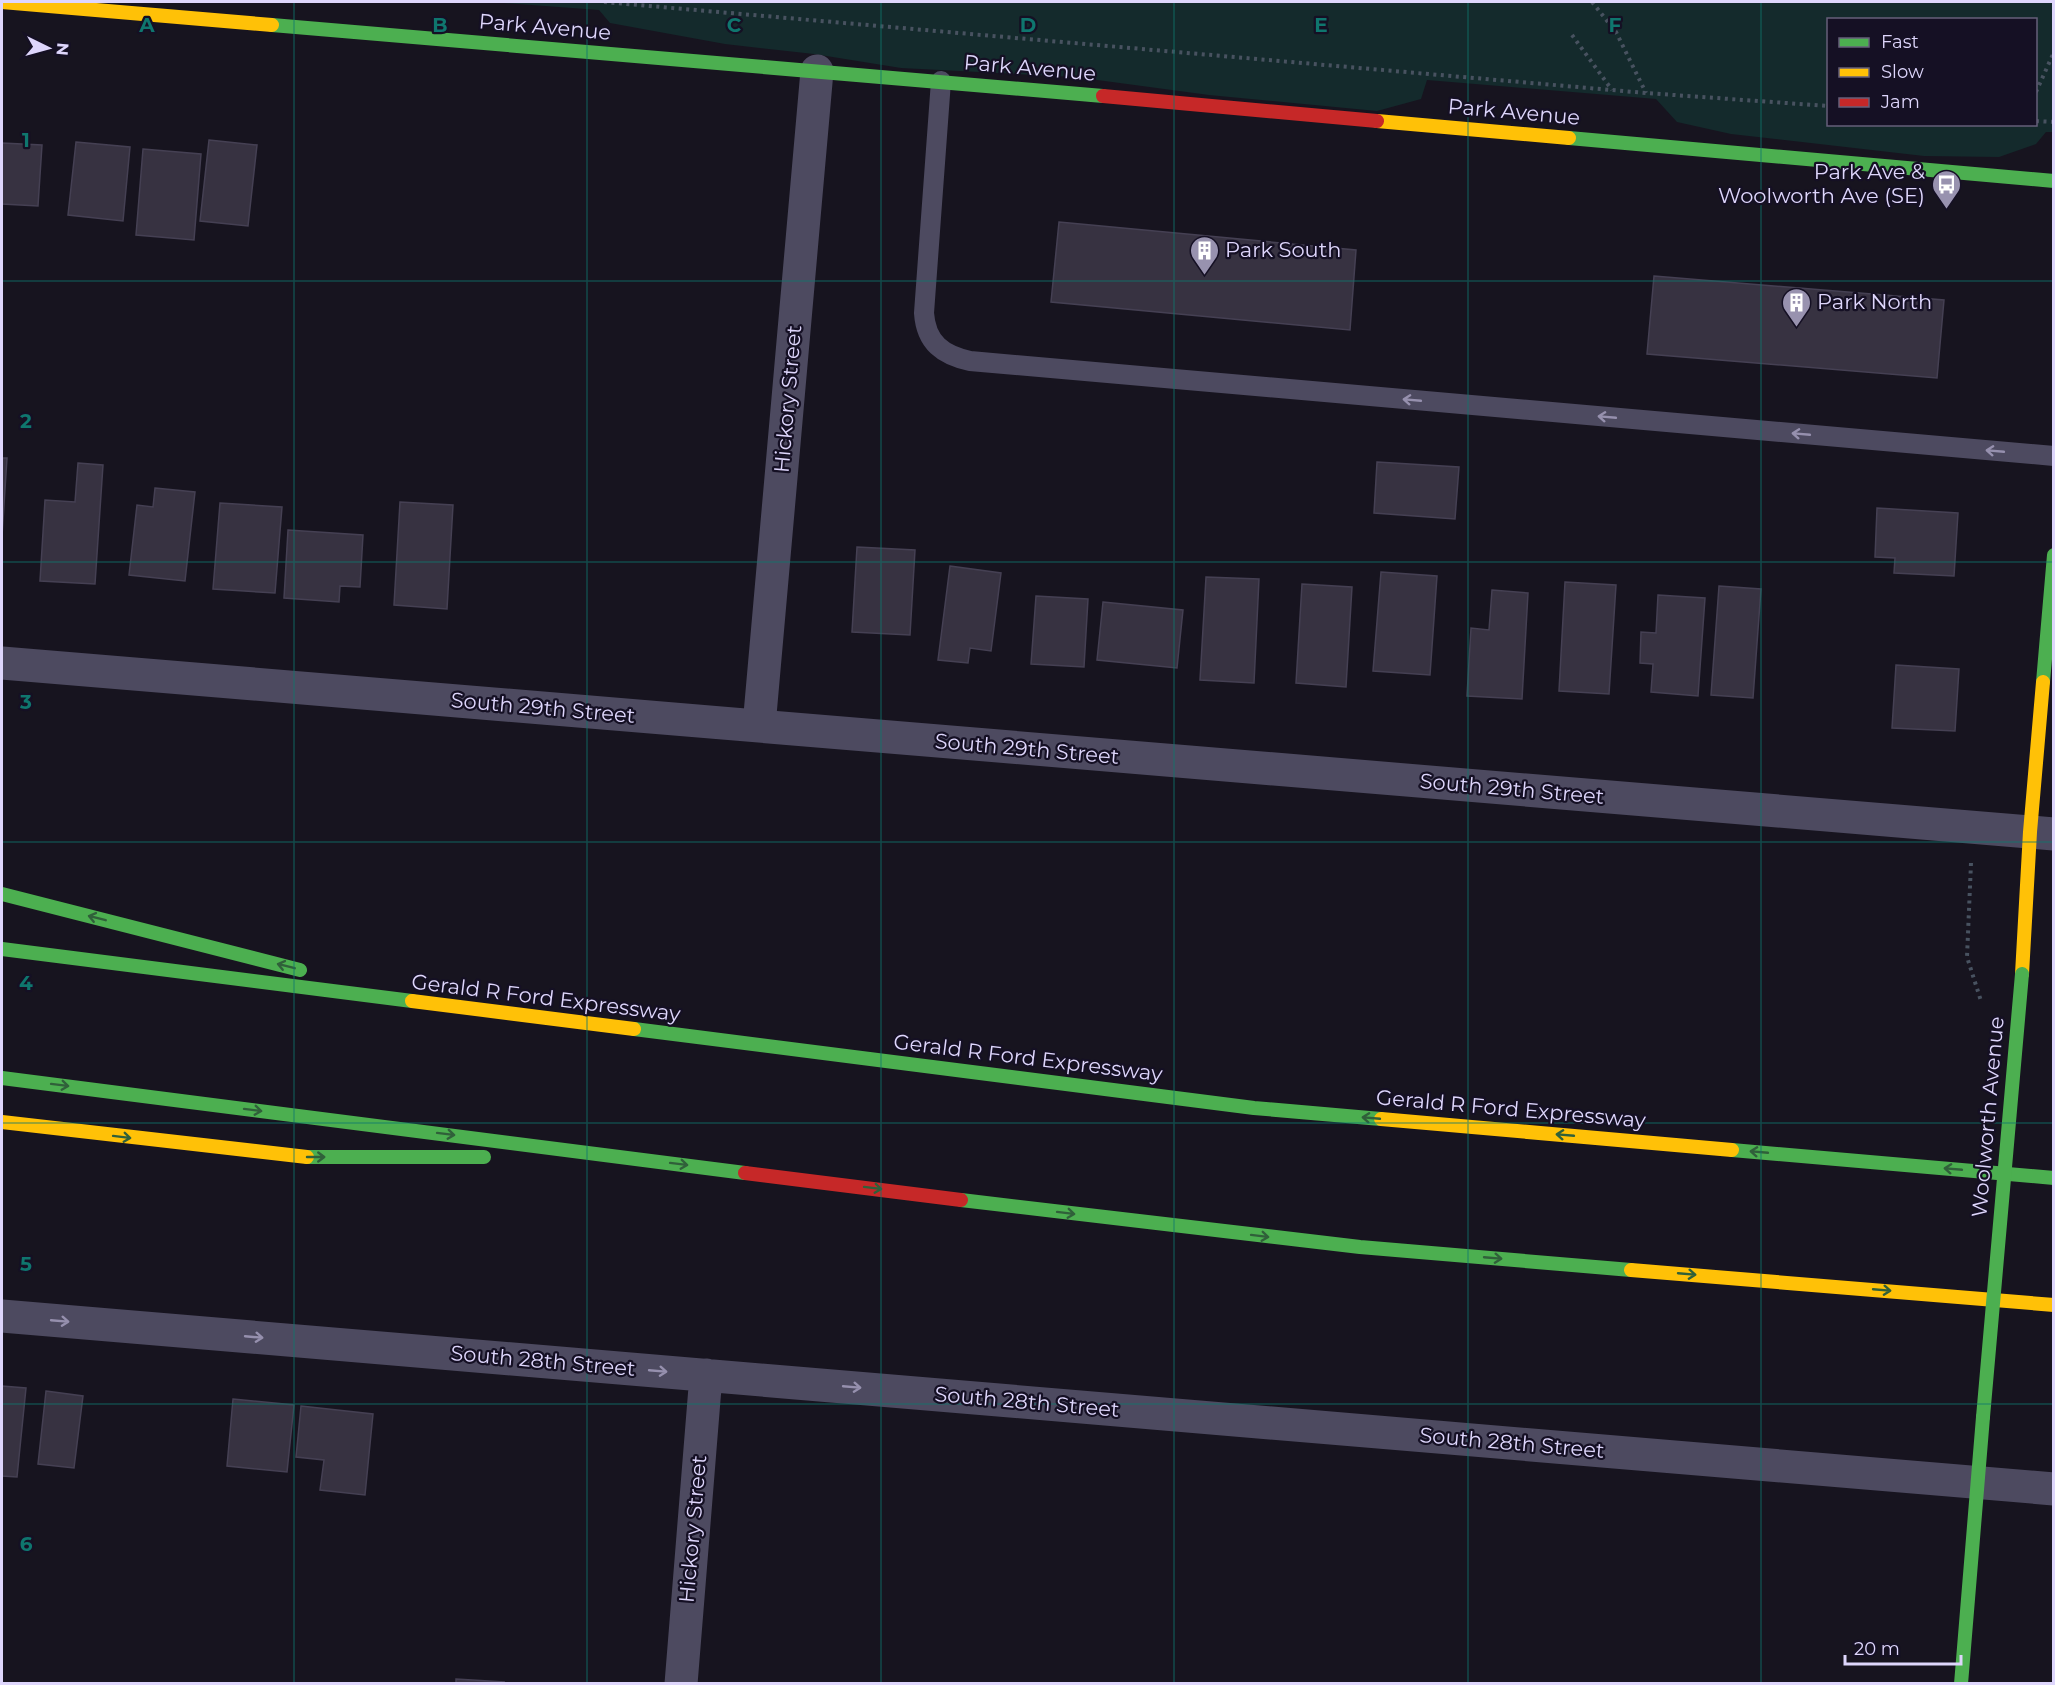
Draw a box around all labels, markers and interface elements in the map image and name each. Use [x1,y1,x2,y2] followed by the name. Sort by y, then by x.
[478,8,612,45] street label: Park Avenue
[138,13,155,37] text: A
[432,13,448,37] text: B
[727,13,742,37] text: C
[1020,13,1036,37] text: D
[1314,13,1328,37] text: E
[1609,13,1622,37] text: F
[18,18,78,78] north arrow
[1827,18,2037,126] legend
[1881,31,1919,53] text: Fast
[52,42,72,57] text: N
[963,49,1097,86] street label: Park Avenue
[1881,61,1924,83] text: Slow
[1880,91,1920,113] text: Jam
[1447,93,1581,130] street label: Park Avenue
[22,128,30,152] text: 1
[1718,159,1925,208] place label: Park Ave & Woolworth Ave (SE)
[1930,168,1962,210] bus stop icon: Park Ave & Woolworth Ave (SE)
[1188,234,1220,276] building icon: Park South
[1225,237,1341,262] place label: Park South
[1780,286,1812,328] building icon: Park North
[1817,289,1932,314] place label: Park North
[769,324,806,474] street label: Hickory Street
[1403,394,1423,405] one-way arrow
[20,409,32,433] text: 2
[1597,411,1617,422] one-way arrow
[1791,428,1811,439] one-way arrow
[1986,445,2006,456] one-way arrow
[450,687,636,728] street label: South 29th Street
[19,690,32,714] text: 3
[934,728,1120,769] street label: South 29th Street
[1419,768,1605,809] street label: South 29th Street
[88,912,107,923] one-way arrow
[277,960,296,971] one-way arrow
[410,969,683,1026] street label: Gerald R Ford Expressway
[19,971,33,995] text: 4
[1966,1015,2009,1219] street label: Woolworth Avenue
[892,1029,1165,1086] street label: Gerald R Ford Expressway
[49,1080,69,1091] one-way arrow
[1375,1084,1648,1133] street label: Gerald R Ford Expressway
[243,1104,262,1115] one-way arrow
[1361,1112,1381,1123] one-way arrow
[436,1129,456,1140] one-way arrow
[1555,1129,1575,1140] one-way arrow
[112,1131,132,1142] one-way arrow
[1750,1146,1770,1157] one-way arrow
[305,1151,325,1163] one-way arrow
[669,1158,689,1169] one-way arrow
[1944,1163,1964,1174] one-way arrow
[862,1183,882,1194] one-way arrow
[1056,1208,1075,1219] one-way arrow
[1249,1230,1269,1241] one-way arrow
[20,1252,32,1276] text: 5
[1482,1253,1502,1264] one-way arrow
[1677,1269,1697,1280] one-way arrow
[1871,1285,1891,1296] one-way arrow
[49,1315,69,1326] one-way arrow
[244,1332,264,1343] one-way arrow
[450,1340,637,1381] street label: South 28th Street
[647,1366,667,1377] one-way arrow
[934,1381,1121,1422] street label: South 28th Street
[842,1382,861,1393] one-way arrow
[1419,1422,1606,1463] street label: South 28th Street
[674,1454,711,1604] street label: Hickory Street
[20,1532,33,1556] text: 6
[1845,1628,1960,1666] scale bar
[1854,1638,1900,1660] text: 20 m

